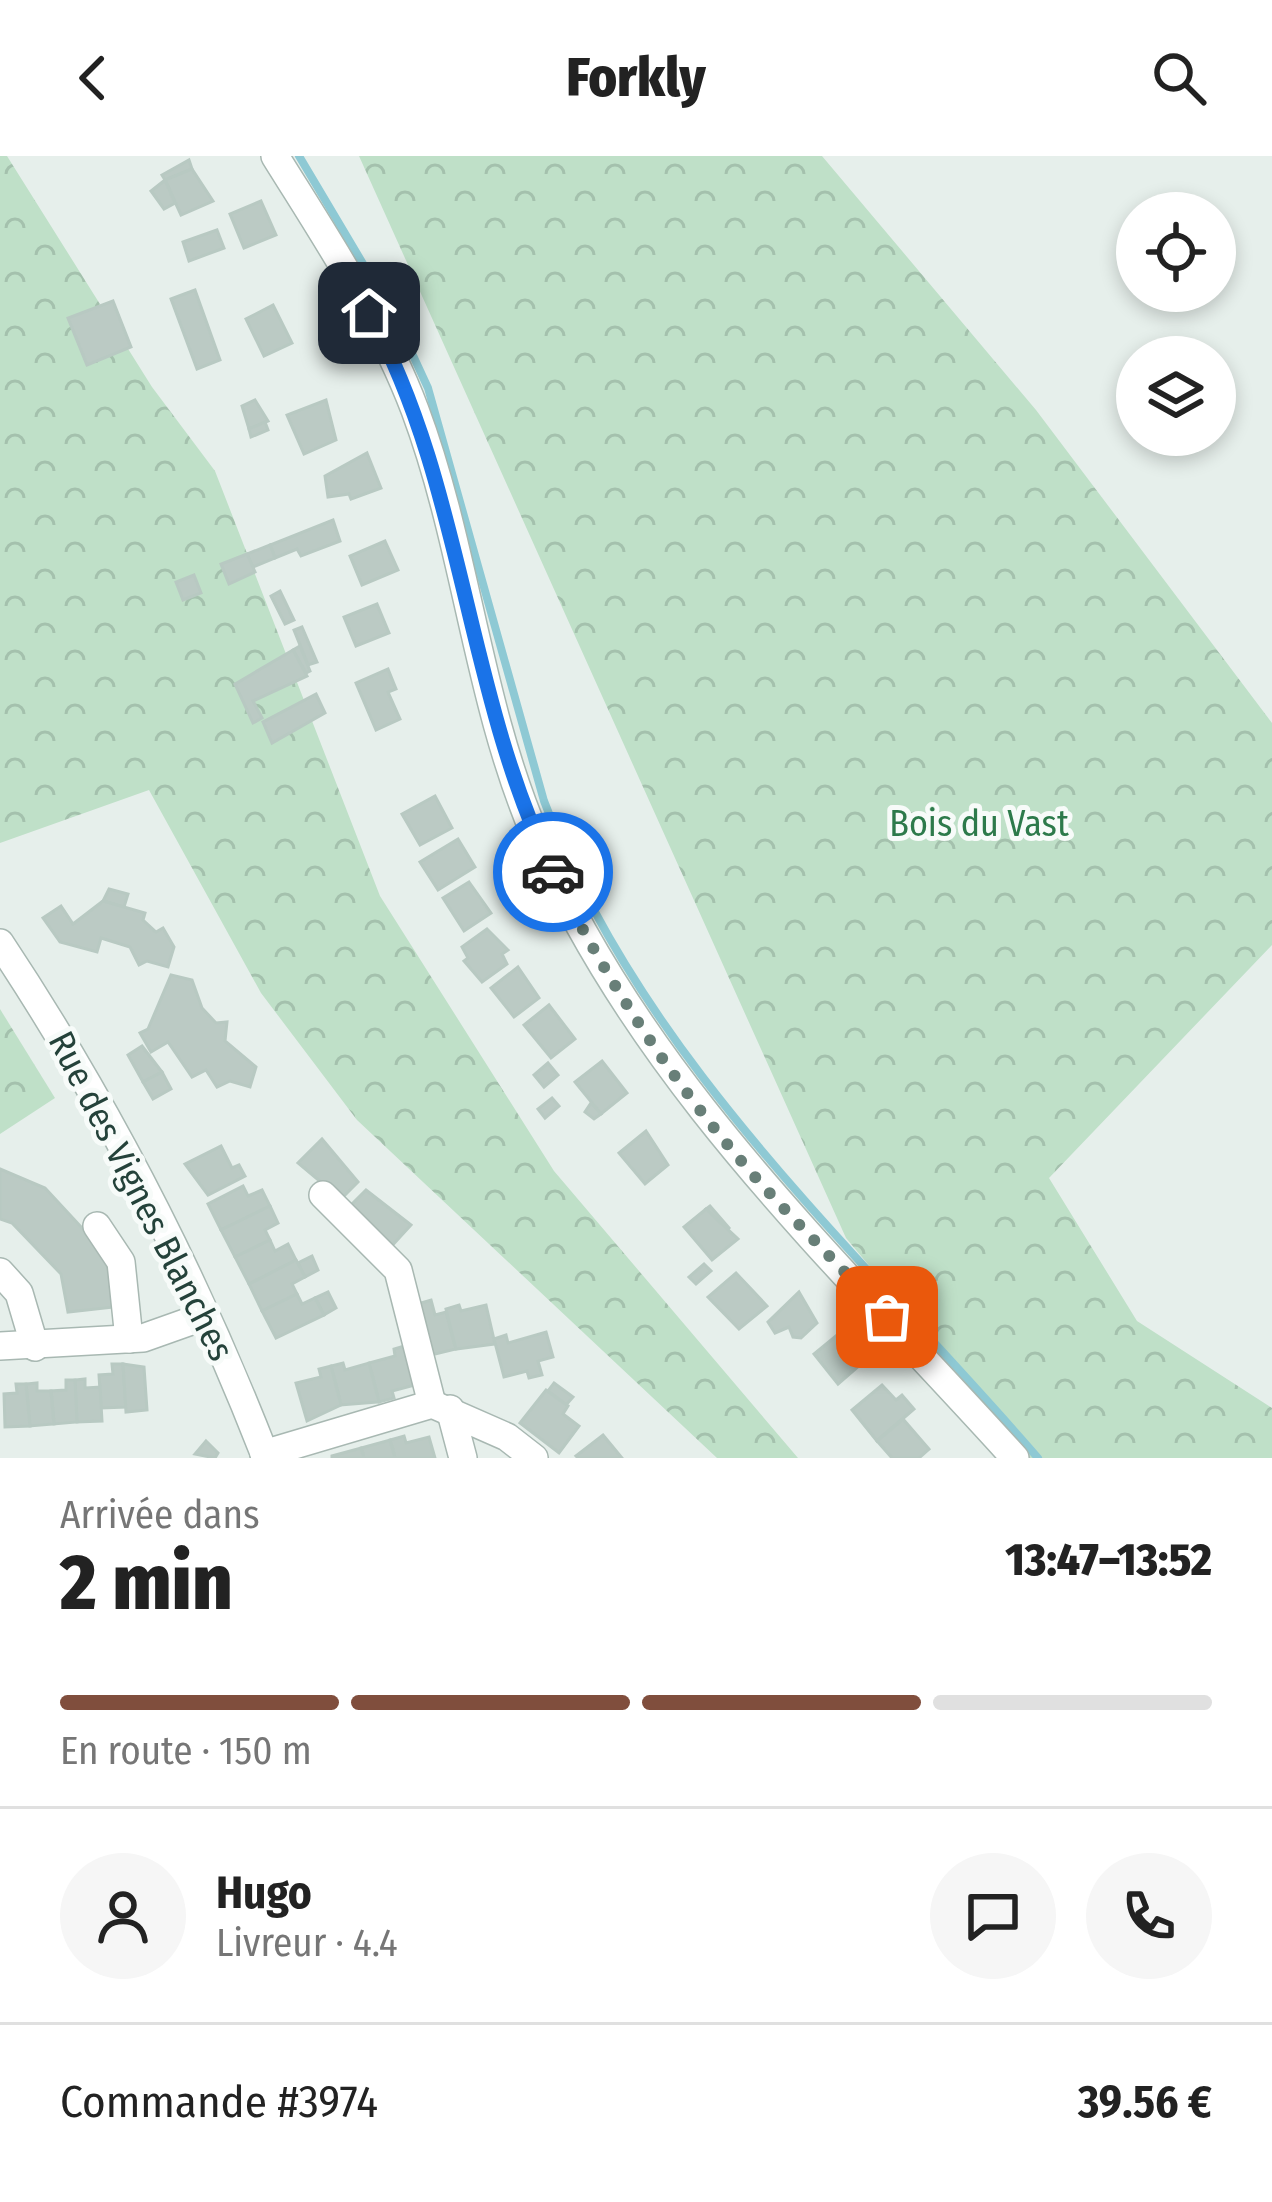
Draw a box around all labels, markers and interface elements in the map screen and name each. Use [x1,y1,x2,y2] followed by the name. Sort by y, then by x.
[60,45,126,111] icon: back
[1146,45,1212,111] icon: search
[566,46,706,110] text: Forkly
[1116,192,1236,456] map controls
[1116,192,1236,312] button: locate
[318,262,420,364] pin
[336,280,402,346] icon: home
[1116,336,1236,456] button: layers
[889,802,1069,846] park label: Bois du Vast
[493,812,613,932] courier
[520,839,586,905] icon: car
[39,1024,243,1368] street label: Rue des Vignes Blanches
[836,1266,938,1368] pin
[854,1284,920,1350] icon: bag
[60,1492,260,1538] text: Arrivée dans
[1005,1533,1212,1587] text: 13:47–13:52
[60,1536,233,1630] text: 2 min
[60,1728,312,1774] text: En route · 150 m
[60,1853,186,1979] button: person
[930,1853,1056,1979] button: chat
[1086,1853,1212,1979] button: phone
[216,1866,312,1920] text: Hugo
[216,1920,398,1966] text: Livreur · 4.4
[60,2075,378,2129] text: Commande #3974
[1078,2075,1212,2129] text: 39.56 €

